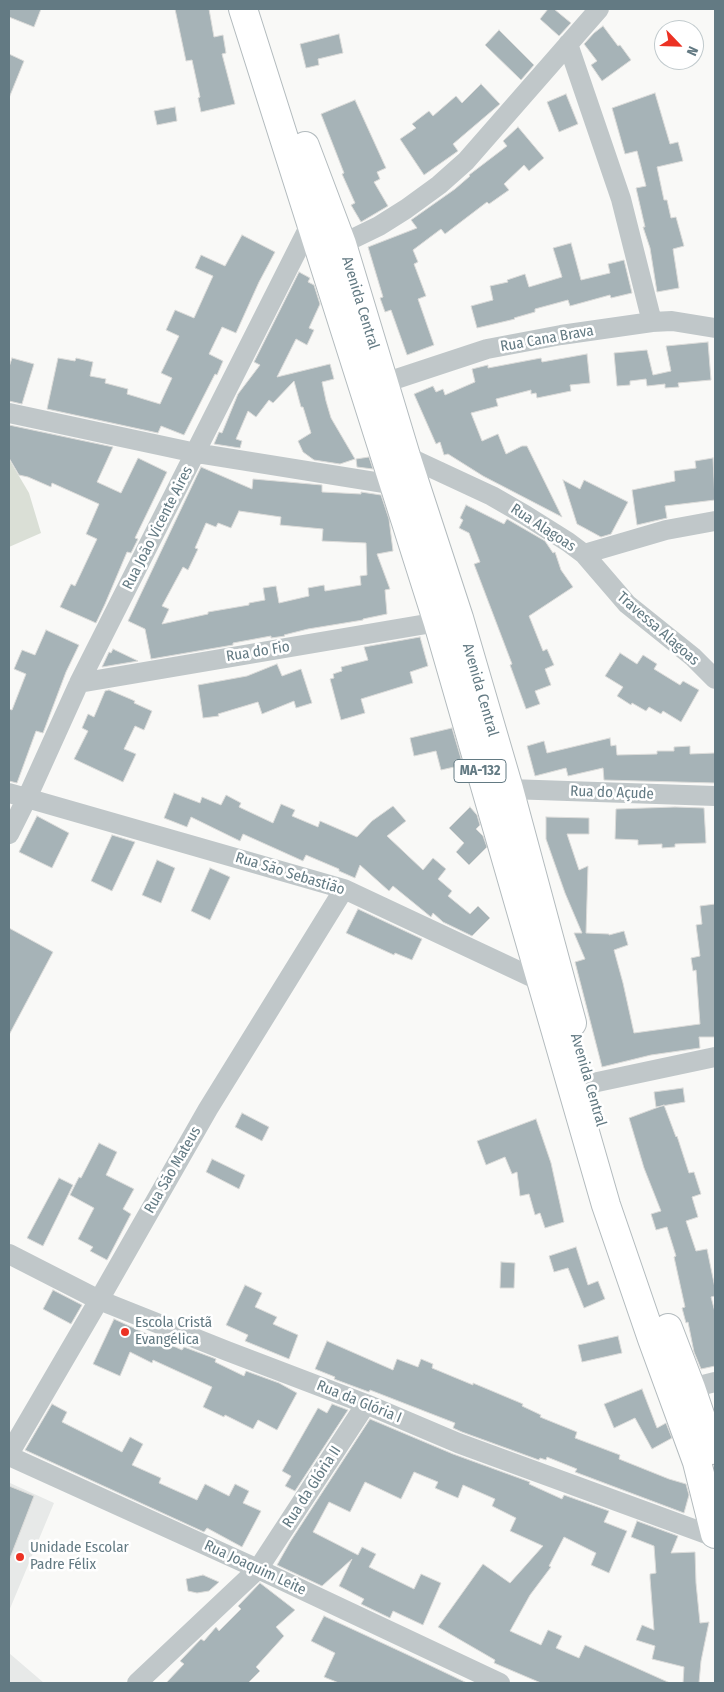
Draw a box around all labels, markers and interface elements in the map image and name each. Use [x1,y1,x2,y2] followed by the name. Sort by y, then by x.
[654,20,704,70] north arrow
[683,44,702,58] text: N
[337,254,383,352] street label: Avenida Central
[499,322,595,356] street label: Rua Cana Brava
[119,463,197,593] street label: Rua João Vicente Aires
[507,500,579,556] street label: Rua Alagoas
[613,588,703,670] street label: Travessa Alagoas
[225,638,291,666] street label: Rua do Fio
[458,641,502,739] street label: Avenida Central
[454,759,506,782] road number: MA-132
[570,783,654,803] street label: Rua do Açude
[233,849,347,899] street label: Rua São Sebastião
[566,1031,610,1129] street label: Avenida Central
[141,1123,205,1217] street label: Rua São Mateus
[135,1314,212,1349] place label: Escola Cristã Evangélica
[119,1326,131,1338] marker: Escola Cristã Evangélica
[314,1377,404,1427] street label: Rua da Glória I
[279,1443,345,1531] street label: Rua da Glória II
[201,1537,309,1599] street label: Rua Joaquim Leite
[30,1539,129,1574] place label: Unidade Escolar Padre Félix
[14,1551,26,1563] marker: Unidade Escolar Padre Félix

